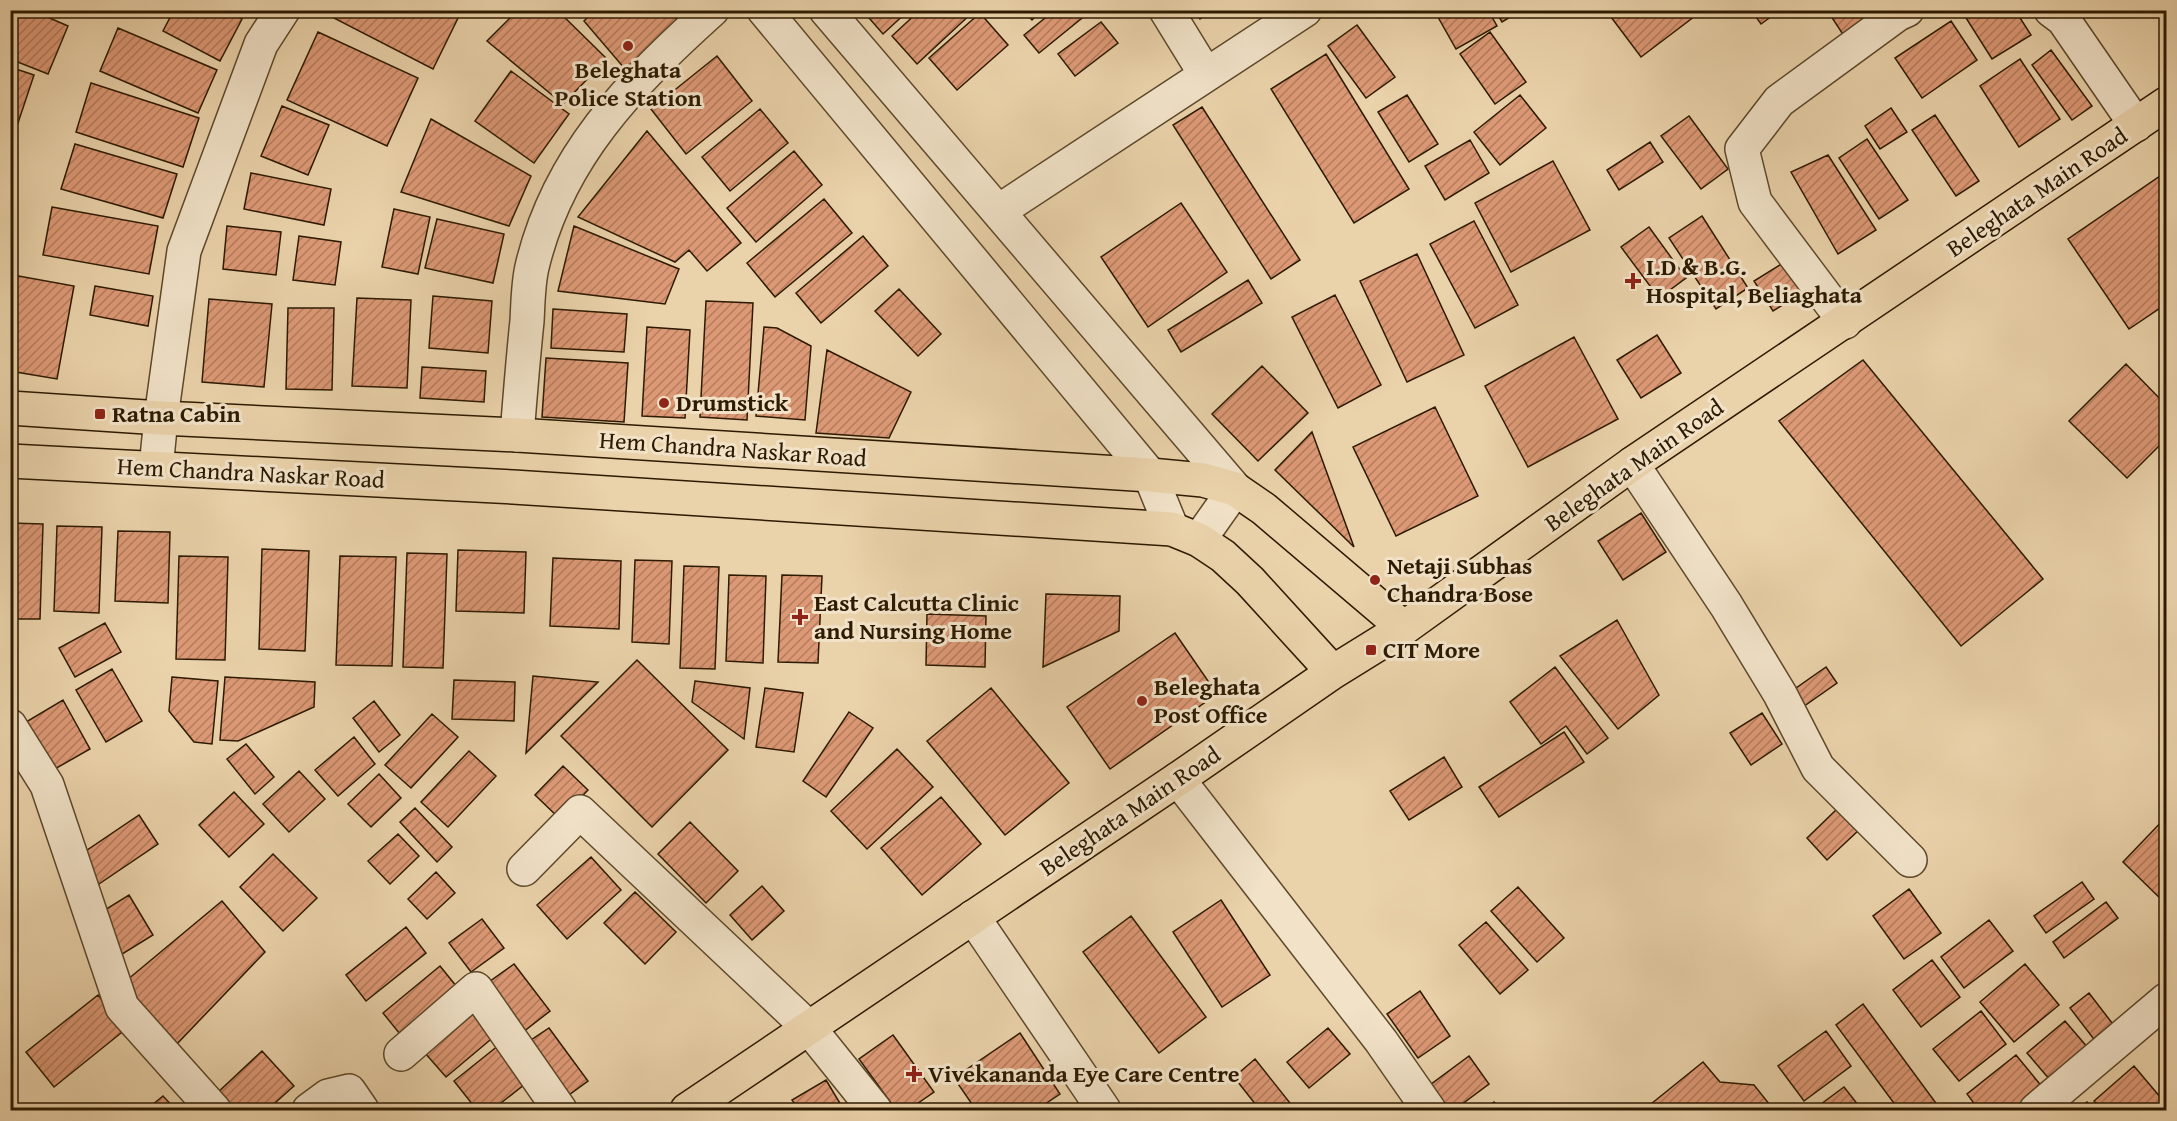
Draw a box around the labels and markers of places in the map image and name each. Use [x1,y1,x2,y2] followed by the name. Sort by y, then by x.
[621,39,635,53] marker: Beleghata Police Station
[554,52,702,115] place label: Beleghata Police Station
[1646,249,1863,312] place label: I.D & B.G. Hospital, Beliaghata
[1624,272,1642,290] marker: I.D & B.G. Hospital, Beliaghata
[676,385,789,420] place label: Drumstick
[112,396,241,431] place label: Ratna Cabin
[657,396,671,410] marker: Drumstick
[93,407,107,421] marker: Ratna Cabin
[1387,548,1533,611] place label: Netaji Subhas Chandra Bose
[1368,573,1382,587] marker: Netaji Subhas Chandra Bose
[814,585,1019,648] place label: East Calcutta Clinic and Nursing Home
[791,608,809,626] marker: East Calcutta Clinic and Nursing Home
[1383,632,1480,667] place label: CIT More
[1364,643,1378,657] marker: CIT More
[1154,669,1268,732] place label: Beleghata Post Office
[1135,694,1149,708] marker: Beleghata Post Office
[928,1056,1240,1091] place label: Vivekananda Eye Care Centre
[905,1065,923,1083] marker: Vivekananda Eye Care Centre

